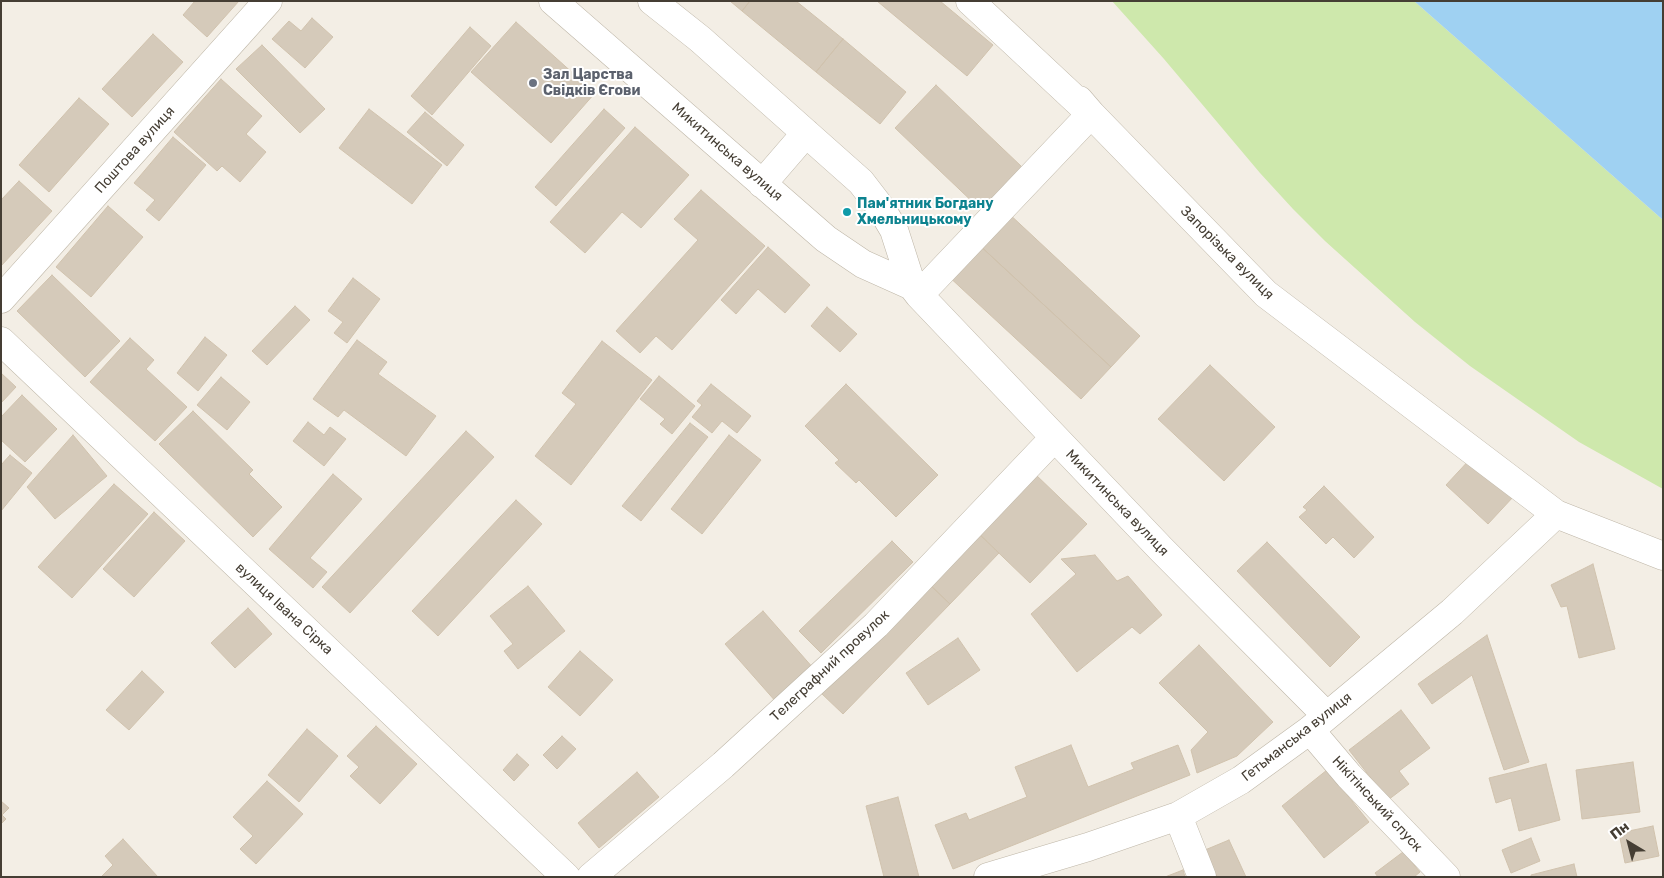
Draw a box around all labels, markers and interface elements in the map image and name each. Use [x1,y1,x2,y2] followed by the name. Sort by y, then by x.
[543,67,640,100] place label: Зал Царства Свідків Єгови
[527,77,539,89] marker: Зал Царства Свідків Єгови
[668,99,786,205] street label: Микитинська вулиця
[92,103,178,197] street label: Поштова вулиця
[857,196,993,228] place label: Пам'ятник Богдану Хмельницькому
[1177,203,1277,303] street label: Запорізька вулиця
[841,206,853,218] marker: Пам'ятник Богдану Хмельницькому
[1062,446,1172,560] street label: Микитинська вулиця
[232,560,336,658] street label: вулиця Івана Сірка
[767,607,893,725] street label: Телеграфний провулок
[1239,689,1355,785] street label: Гетьманська вулиця
[1328,753,1426,855] street label: Нікітінський спуск
[1604,818,1654,868] north arrow
[1607,818,1633,843] text: Пн

